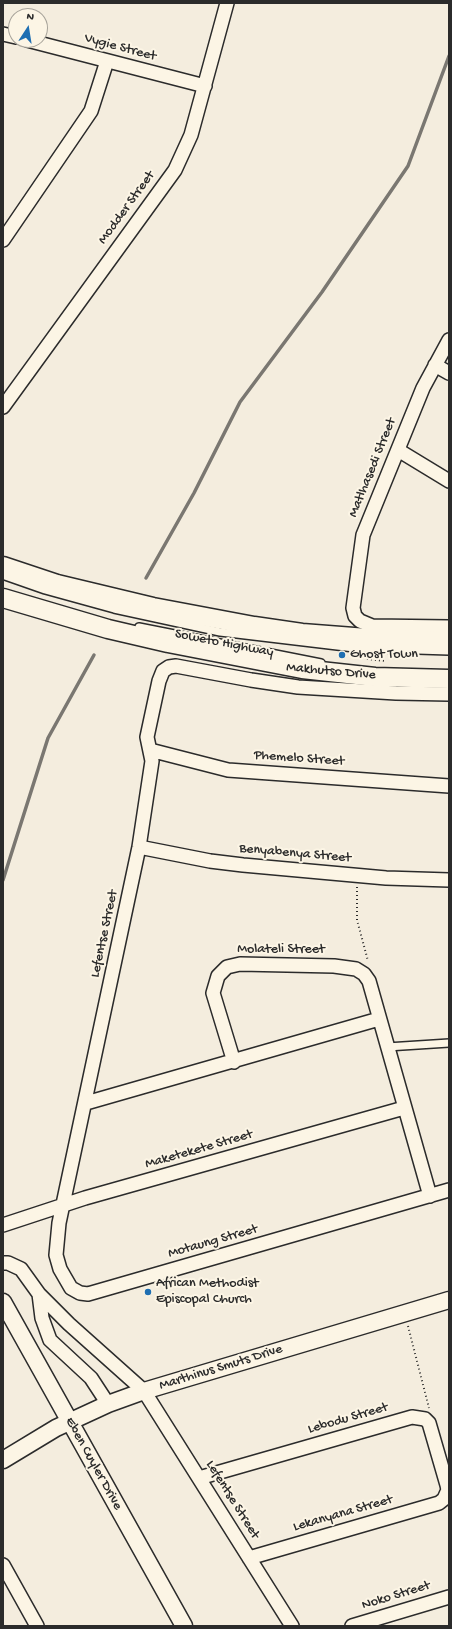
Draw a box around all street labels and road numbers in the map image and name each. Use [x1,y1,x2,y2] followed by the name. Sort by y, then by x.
[82,30,158,66] street label: Vygie Street
[95,168,159,248] street label: Modder Street
[345,416,401,520] street label: Matlhasedi Street
[173,626,275,662] street label: Soweto Highway
[286,660,376,684] street label: Makhutso Drive
[253,747,345,771] street label: Phemelo Street
[238,841,352,867] street label: Benyabenya Street
[88,889,122,979] street label: Lefentse Street
[237,942,325,958] street label: Molateli Street
[143,1127,255,1173] street label: Maketekete Street
[166,1221,260,1263] street label: Motaung Street
[157,1341,285,1395] street label: Marthinus Smuts Drive
[306,1400,390,1438] street label: Lebodu Street
[61,1415,125,1513] street label: Eben Cuyler Drive
[201,1458,263,1542] street label: Lefentse Street
[291,1492,395,1536] street label: Lekanyana Street
[360,1578,432,1614] street label: Noko Street

